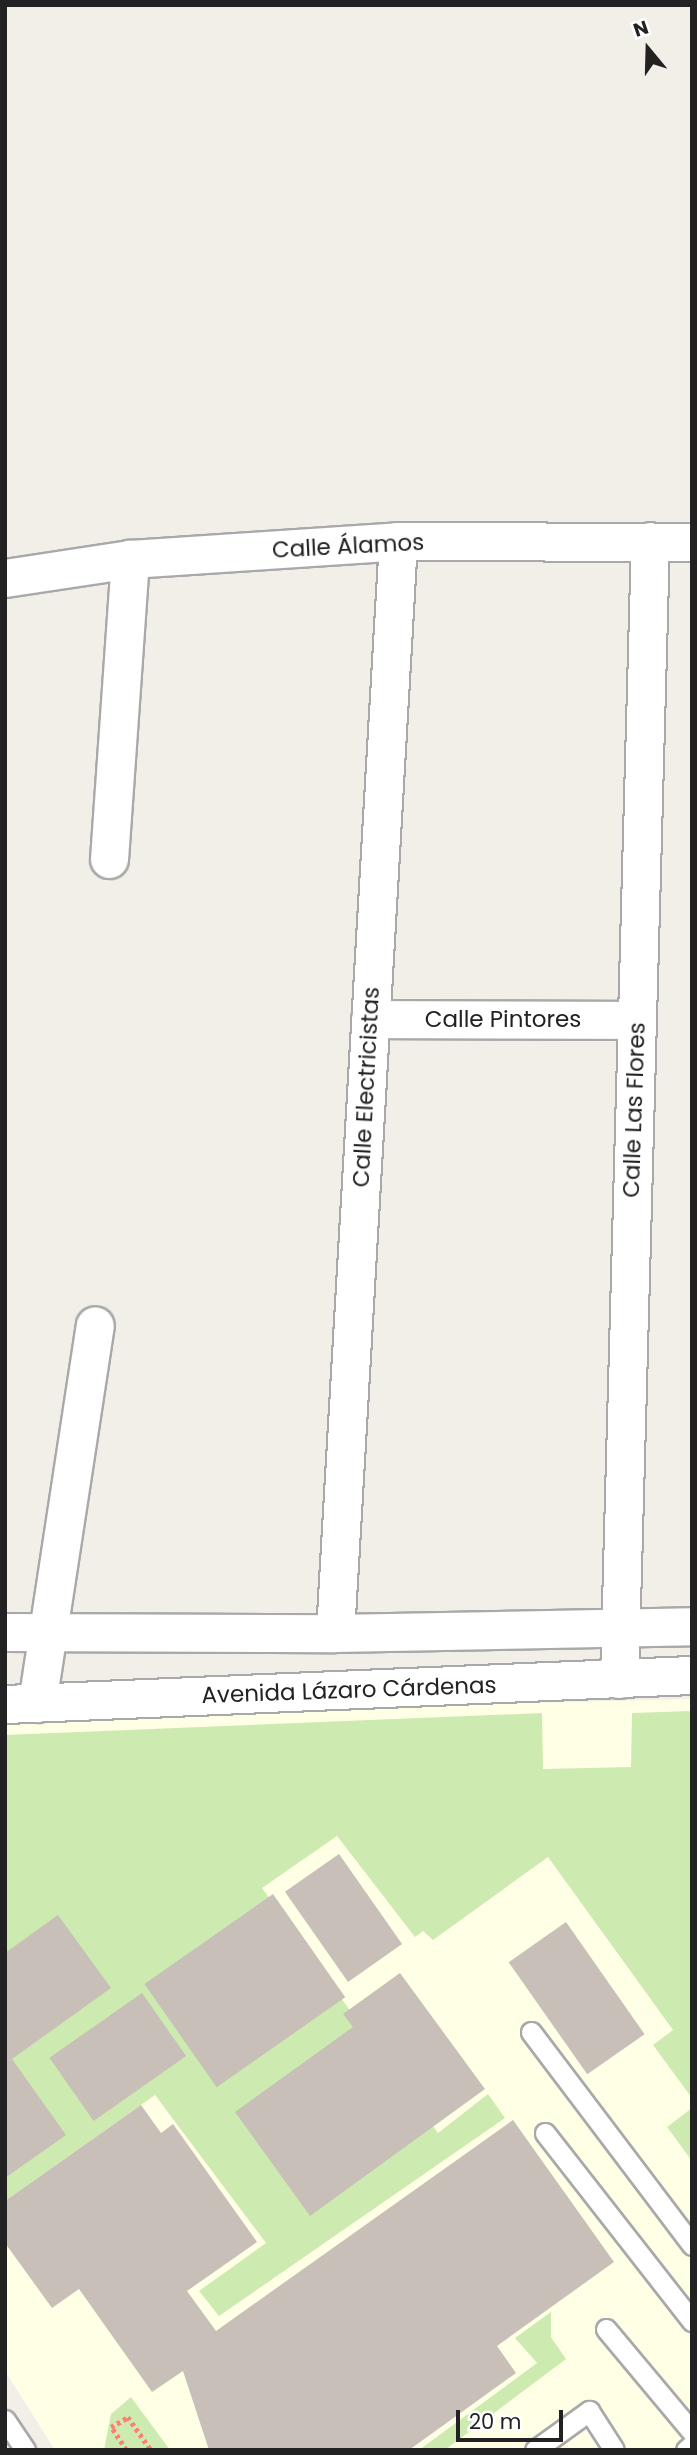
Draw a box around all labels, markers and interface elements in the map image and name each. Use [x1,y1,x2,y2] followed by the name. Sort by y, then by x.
[613,14,683,84] north arrow
[630,14,652,44] text: N
[271,528,425,564] street label: Calle Álamos
[347,986,385,1188] street label: Calle Electricistas
[425,1005,581,1033] street label: Calle Pintores
[617,1022,651,1198] street label: Calle Las Flores
[201,1671,497,1709] street label: Avenida Lázaro Cárdenas
[459,2396,566,2440] scale bar
[469,2407,522,2436] text: 20 m

